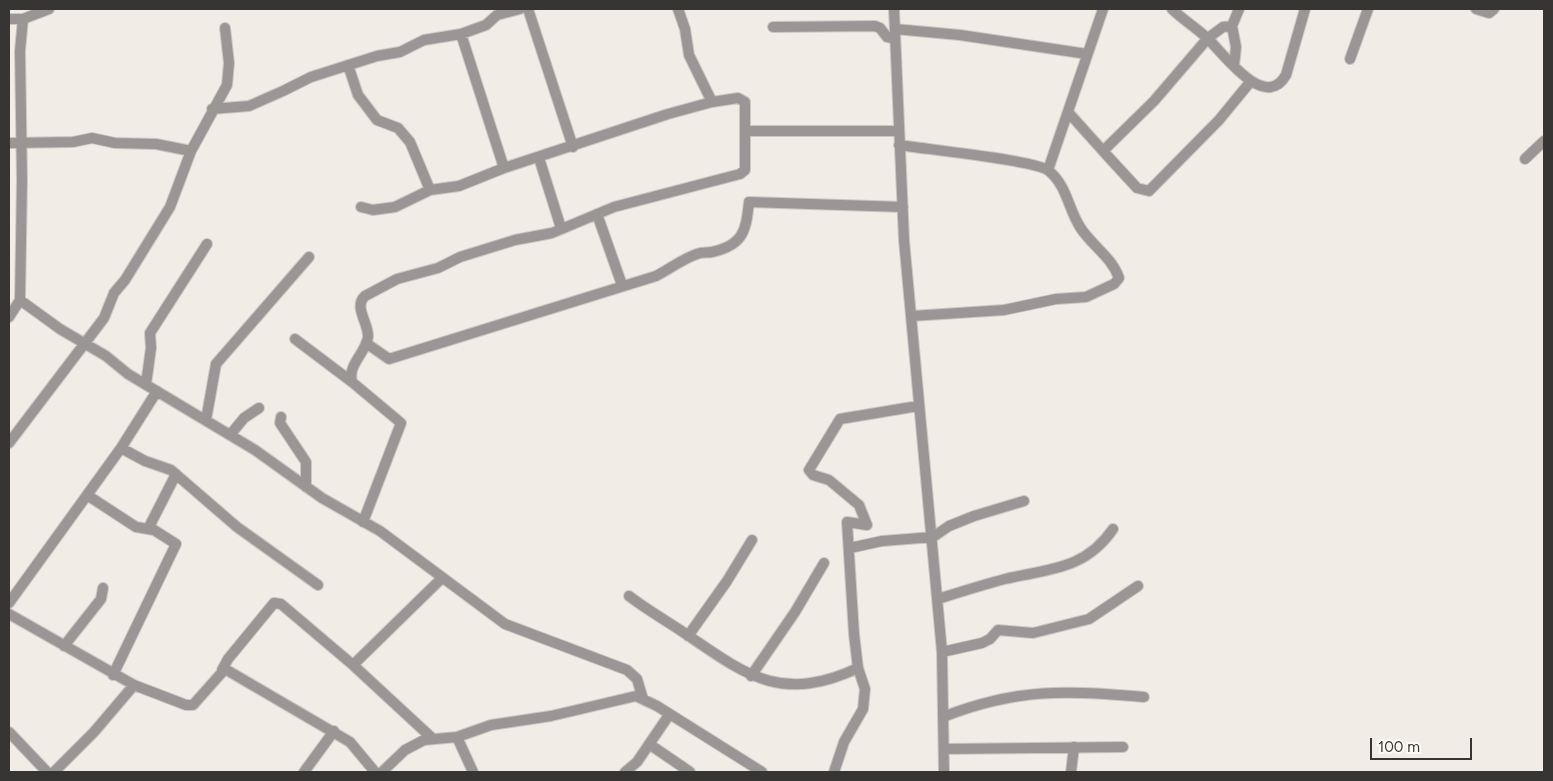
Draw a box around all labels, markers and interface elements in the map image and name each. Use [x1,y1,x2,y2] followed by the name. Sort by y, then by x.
[1373,728,1476,760] scale bar
[1378,738,1420,756] text: 100 m

